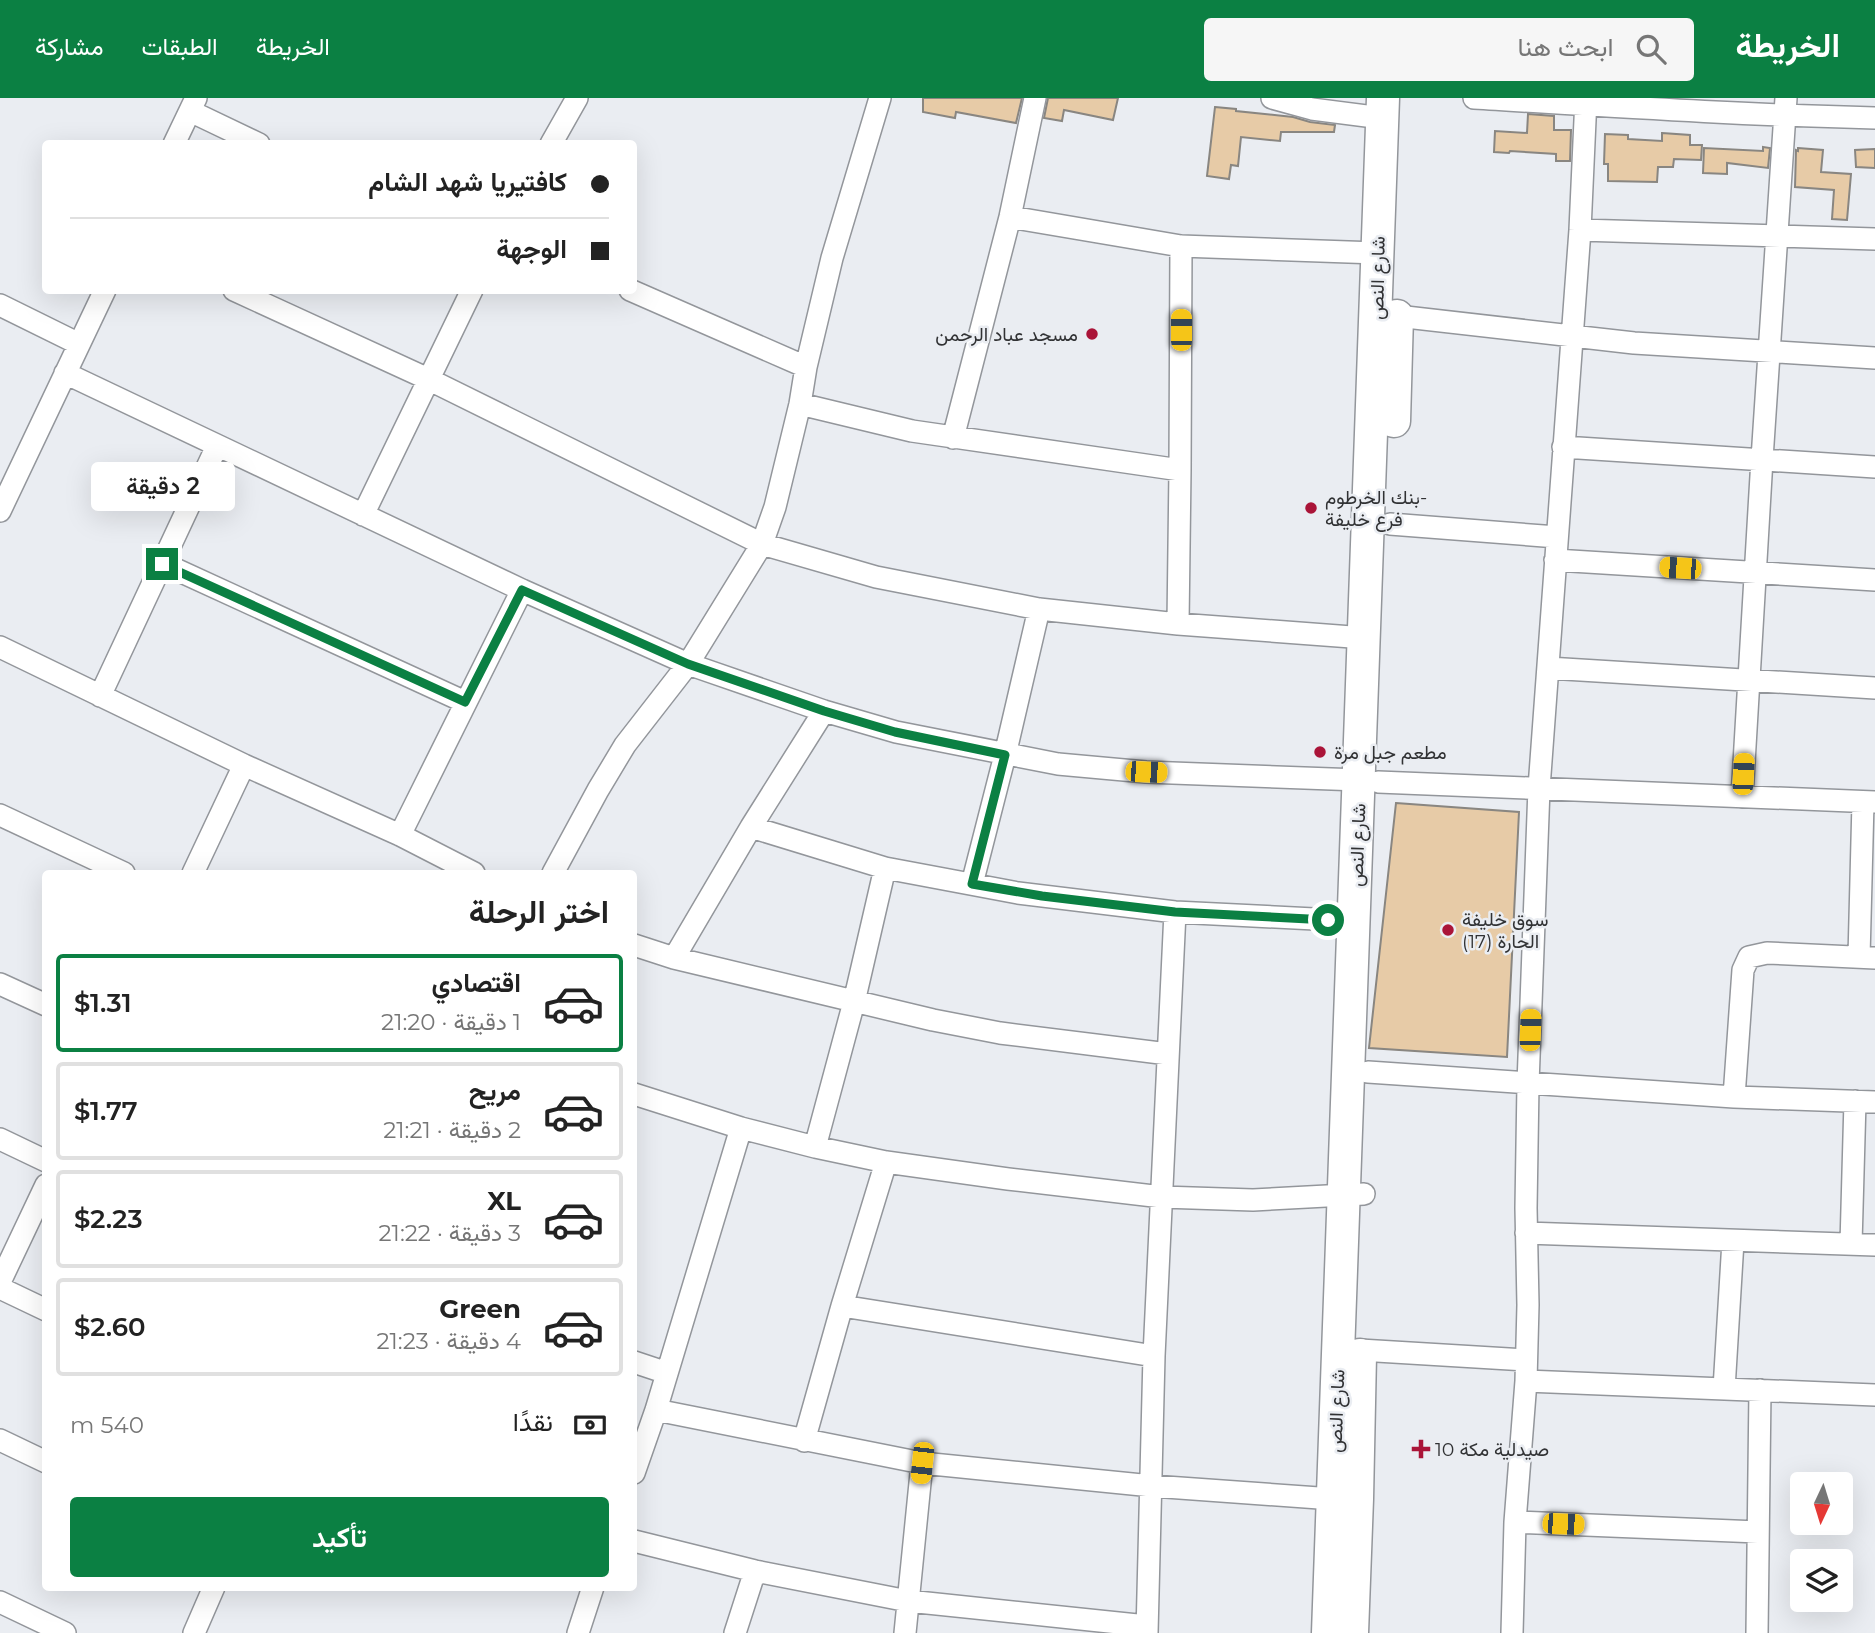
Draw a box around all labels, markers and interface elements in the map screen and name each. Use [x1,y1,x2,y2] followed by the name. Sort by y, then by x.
[1204,18,1694,81] search box
[1736,25,1840,65] text: الخريطة
[1632,30,1670,68] icon: search
[1517,31,1614,63] text: ابحث هنا
[35,32,103,61] text: مشاركة
[141,32,218,61] text: الطبقات
[256,32,330,61] text: الخريطة
[368,166,567,198] text: كافتيريا شهد الشام
[496,233,567,265] text: الوجهة
[1365,236,1391,320] street label: شارع النص
[1171,309,1192,351] car
[935,323,1078,346] place label: مسجد عباد الرحمن
[1084,326,1100,342] marker: مسجد عباد الرحمن
[90,462,234,512] callout: 2 دقيقة
[126,472,200,500] text: 2 دقيقة
[1325,486,1427,532] place label: بنك الخرطوم- فرع خليفة
[1303,500,1319,516] marker: بنك الخرطوم- فرع خليفة
[146,548,178,580] route end
[1659,556,1702,580] car
[1334,741,1447,765] place label: مطعم جبل مرة
[1312,744,1328,760] marker: مطعم جبل مرة
[1732,752,1755,796] car
[1125,761,1168,783] car
[1345,803,1371,887] street label: شارع النص
[469,892,609,931] text: اختر الرحلة
[1312,904,1344,936] route start
[1462,908,1549,953] place label: سوق خليفة الحارة (17)
[1440,922,1456,938] marker: سوق خليفة الحارة (17)
[432,967,521,999] text: اقتصادي
[542,972,605,1035] icon: car
[74,987,132,1019] text: $1.31
[381,1008,521,1036] text: 1 دقيقة · 21:20
[1519,1009,1542,1051] car
[469,1075,521,1107] text: مريح
[542,1080,605,1143] icon: car
[74,1095,138,1127] text: $1.77
[383,1116,521,1144] text: 2 دقيقة · 21:21
[487,1185,521,1217] text: XL
[542,1188,605,1251] icon: car
[74,1203,143,1235] text: $2.23
[379,1219,521,1247] text: 3 دقيقة · 21:22
[439,1293,521,1325] text: Green
[542,1296,605,1359] icon: car
[74,1311,146,1343] text: $2.60
[376,1327,521,1355] text: 4 دقيقة · 21:23
[1324,1369,1350,1453] street label: شارع النص
[513,1406,553,1438] text: نقدًا
[571,1406,609,1444] icon: cash
[70,1411,144,1439] text: 540 m
[1435,1438,1549,1461] place label: صيدلية مكة 10
[910,1441,935,1485] car
[1413,1441,1429,1457] marker: صيدلية مكة 10
[1790,1472,1853,1535] north arrow
[1790,1472,1853,1612] map controls
[70,1497,609,1577] button: تأكيد
[1542,1513,1585,1535] car
[1790,1549,1853,1612] button: layers

